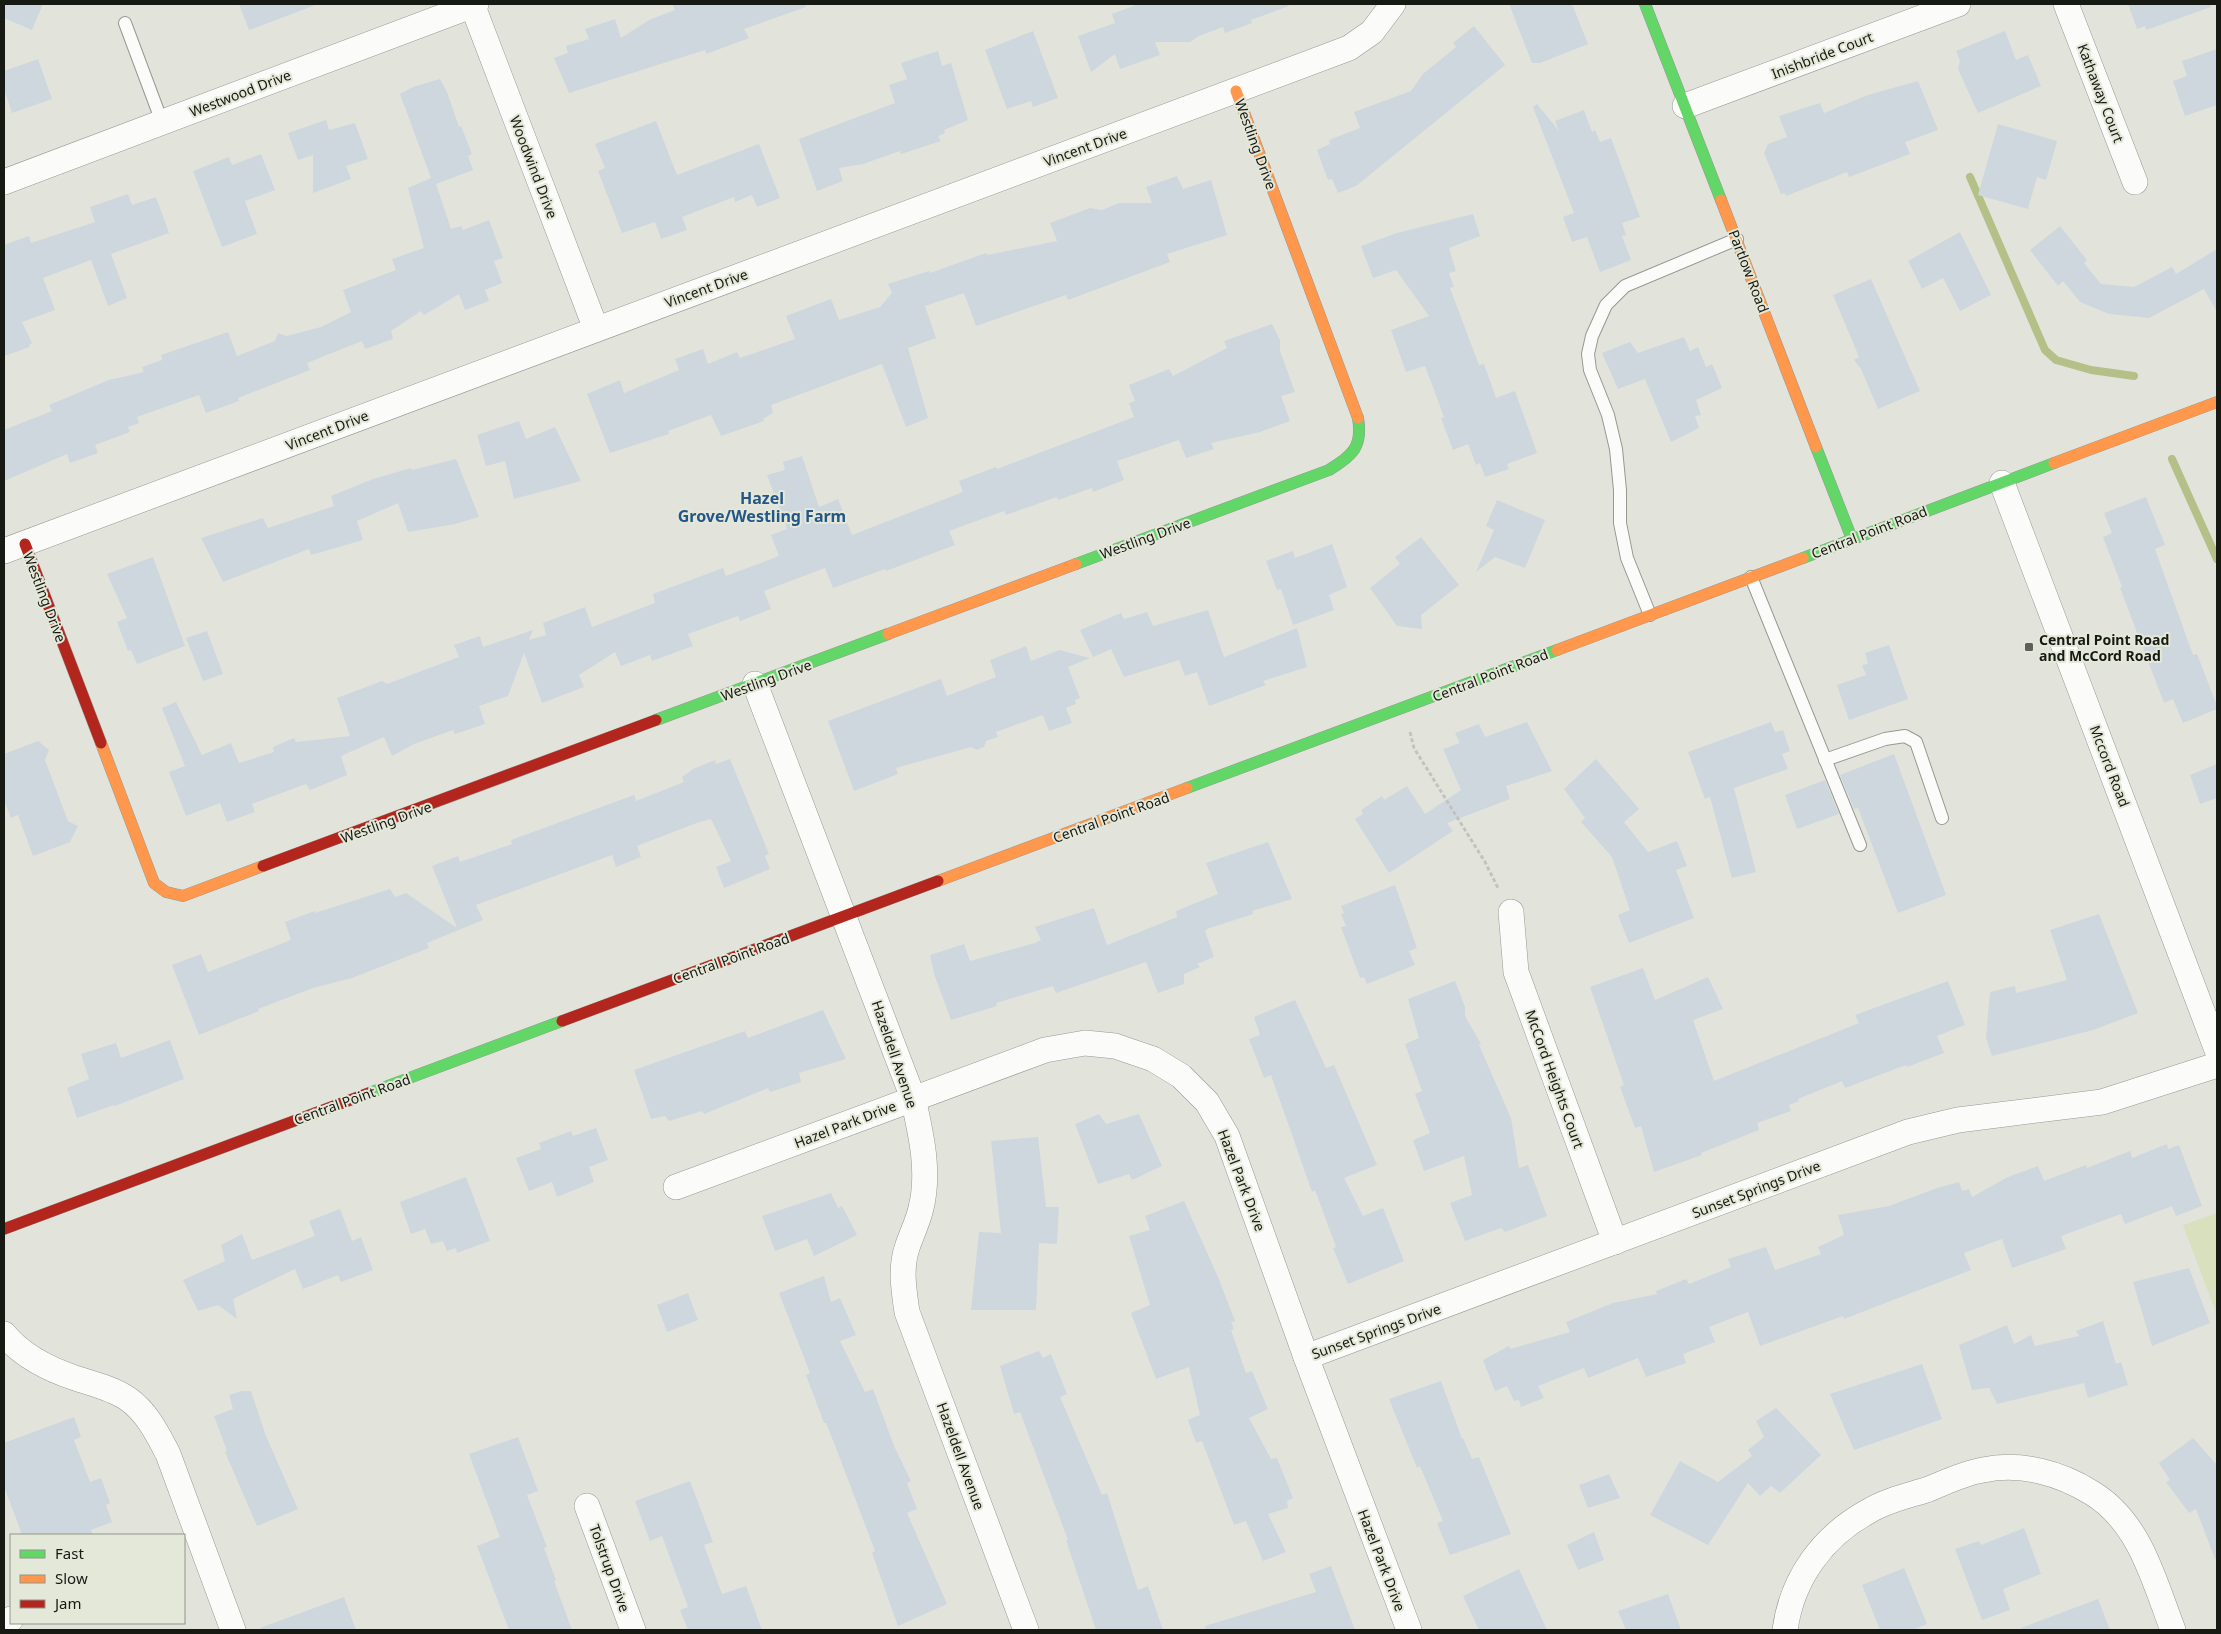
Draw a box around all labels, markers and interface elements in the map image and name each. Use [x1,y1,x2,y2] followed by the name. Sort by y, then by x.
[1768,27,1876,83] street label: Inishbride Court
[2073,41,2129,145] street label: Kathaway Court
[187,65,294,121] street label: Westwood Drive
[1231,96,1281,192] street label: Westling Drive
[506,113,562,221] street label: Woodwind Drive
[1041,123,1129,171] street label: Vincent Drive
[1724,227,1774,315] street label: Partlow Road
[662,264,750,312] street label: Vincent Drive
[283,405,371,455] street label: Vincent Drive
[678,487,846,527] district label: Hazel Grove/Westling Farm
[1808,501,1930,563] street label: Central Point Road
[1097,513,1193,563] street label: Westling Drive
[19,549,71,645] street label: Westling Drive
[2039,630,2169,665] place label: Central Point Road and McCord Road
[2023,641,2035,653] marker: Central Point Road and McCord Road
[1429,644,1551,706] street label: Central Point Road
[718,655,814,705] street label: Westling Drive
[2086,722,2134,810] street label: Mccord Road
[1050,787,1172,847] street label: Central Point Road
[338,797,434,847] street label: Westling Drive
[670,928,792,988] street label: Central Point Road
[868,998,922,1111] street label: Hazeldell Avenue
[1521,1007,1589,1151] street label: McCord Heights Court
[291,1069,413,1129] street label: Central Point Road
[791,1096,899,1152] street label: Hazel Park Drive
[1214,1126,1270,1234] street label: Hazel Park Drive
[1689,1156,1823,1222] street label: Sunset Springs Drive
[1309,1299,1443,1363] street label: Sunset Springs Drive
[933,1400,989,1512] street label: Hazeldell Avenue
[1354,1506,1410,1614] street label: Hazel Park Drive
[585,1522,635,1615] street label: Tolstrup Drive
[10,1534,185,1624] legend
[55,1543,84,1563] text: Fast
[55,1568,88,1588] text: Slow
[53,1593,82,1613] text: Jam

